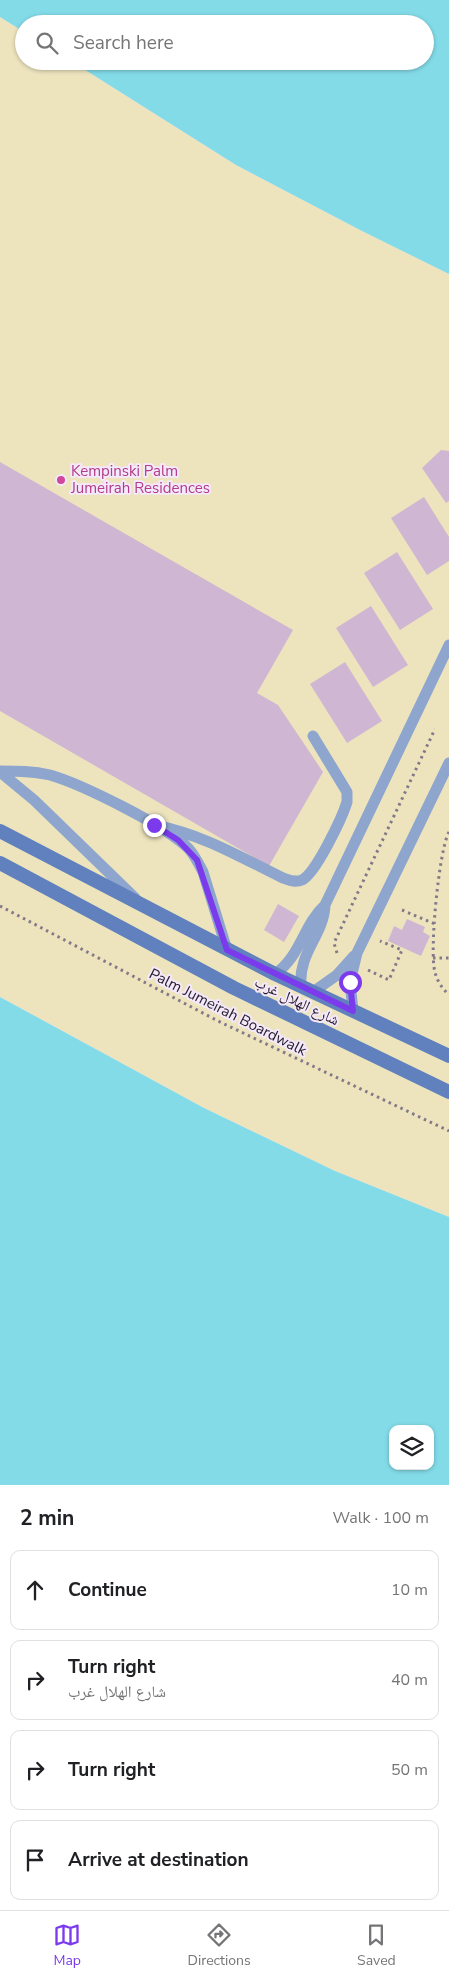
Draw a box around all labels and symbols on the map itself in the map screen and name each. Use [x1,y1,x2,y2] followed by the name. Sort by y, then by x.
[70,461,210,498] place label: Kempinski Palm Jumeirah Residences
[55,474,67,486] marker: Kempinski Palm Jumeirah Residences
[143,814,166,837] route end
[146,964,311,1061] street label: Palm Jumeirah Boardwalk
[339,971,362,994] route start
[251,972,343,1030] street label: شارع الهلال غرب

